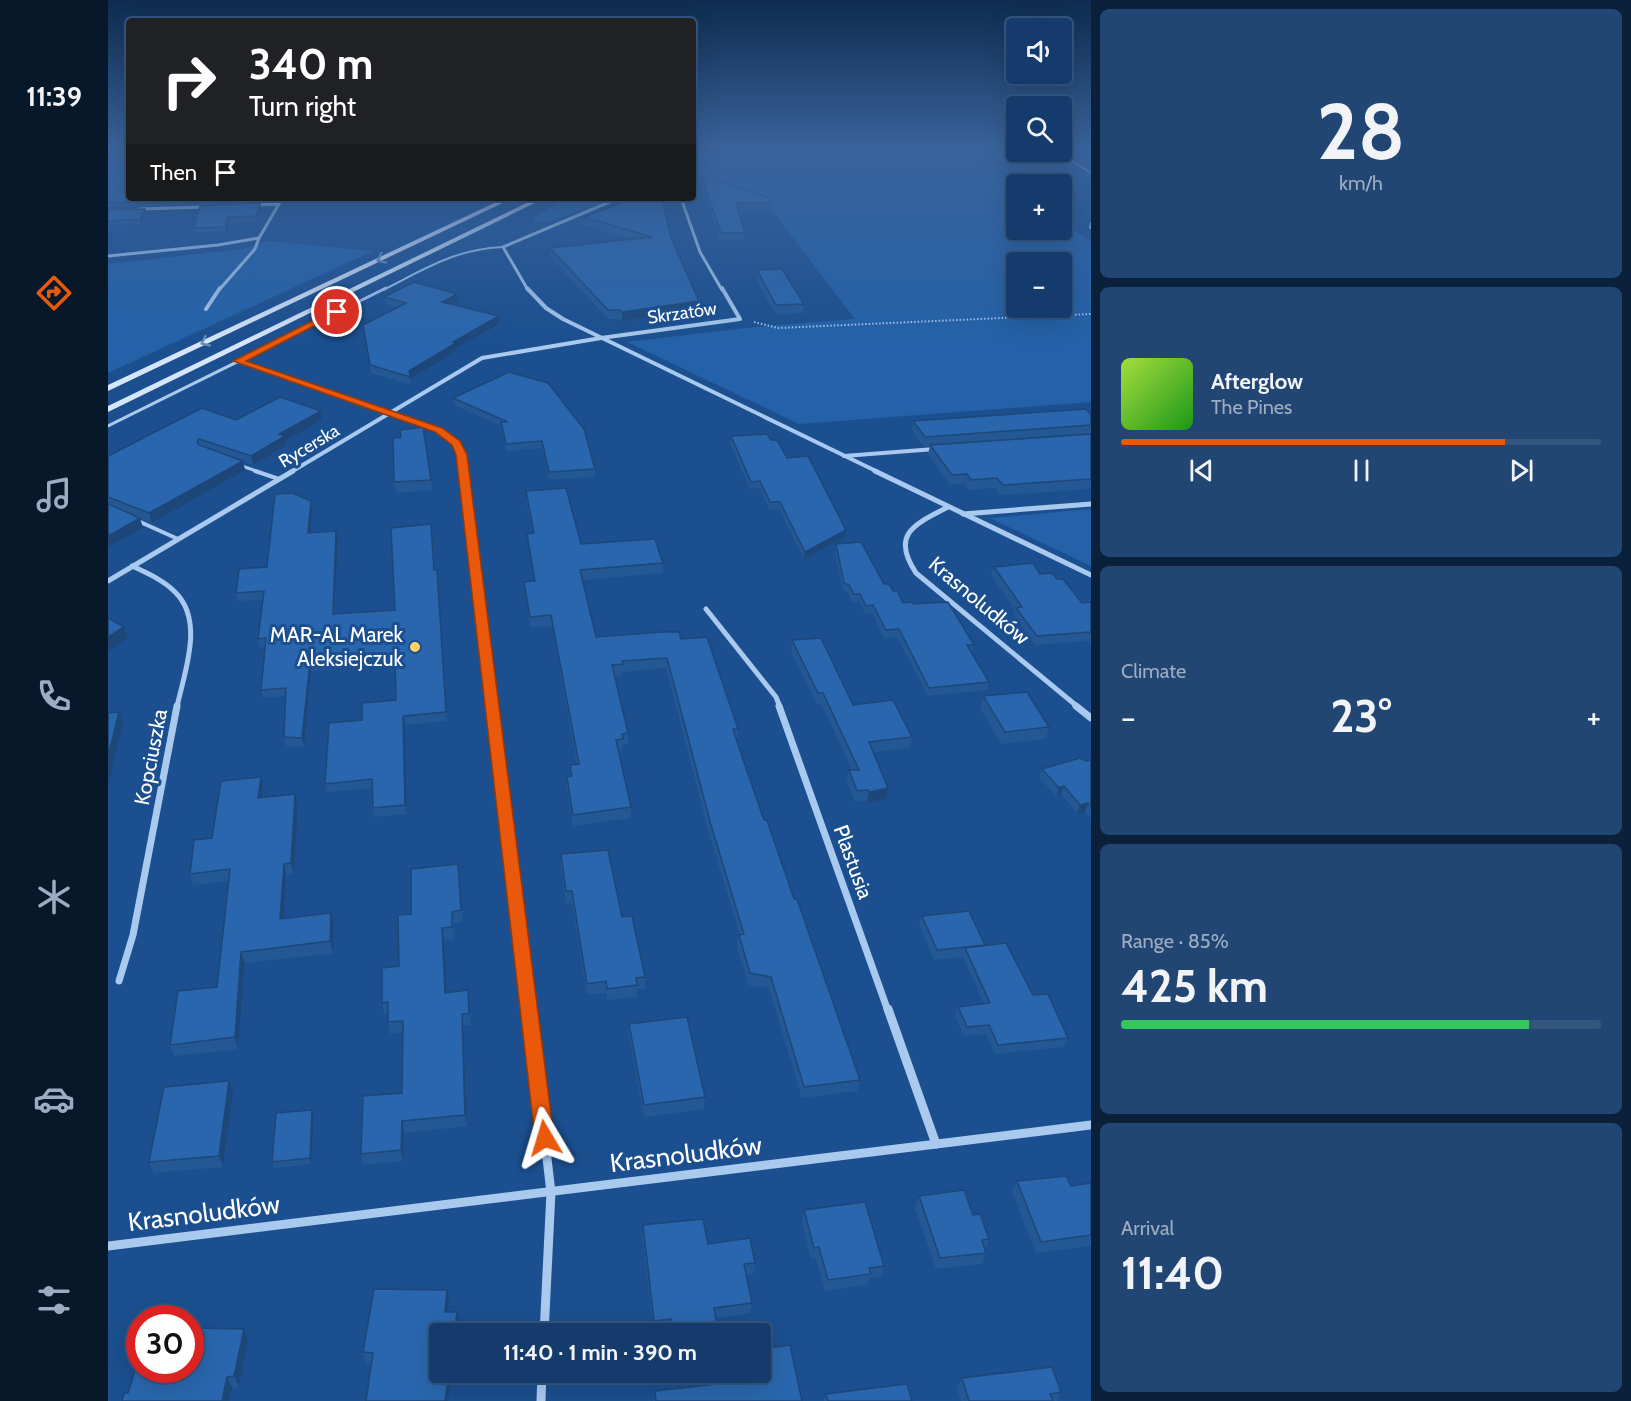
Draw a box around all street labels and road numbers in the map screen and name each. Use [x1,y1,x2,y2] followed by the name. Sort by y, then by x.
[646,297,718,329] street label: Skrzatów
[275,419,344,473] street label: Rycerska
[924,551,1035,650] street label: Krasnoludków
[129,707,172,807] street label: Kopciuszka
[829,821,878,902] street label: Plastusia
[608,1129,764,1179] street label: Krasnoludków
[126,1188,282,1238] street label: Krasnoludków

